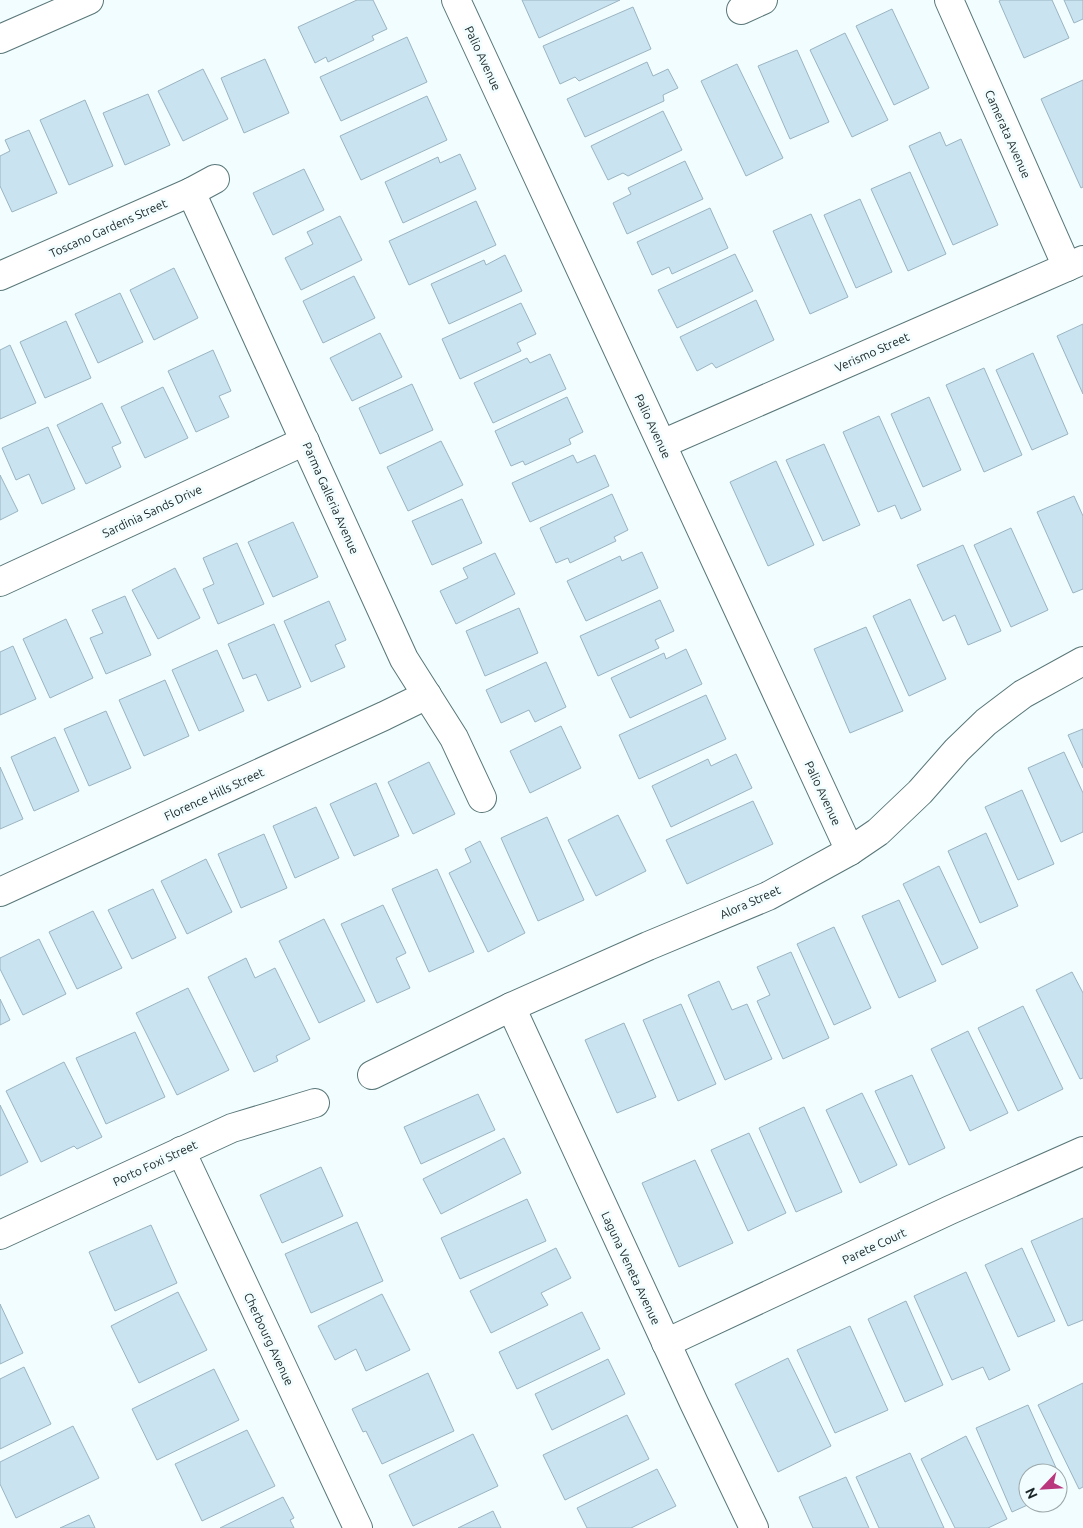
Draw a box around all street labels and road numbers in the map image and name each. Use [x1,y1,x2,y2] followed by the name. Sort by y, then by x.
[462,24,504,92] street label: Palio Avenue
[983,88,1033,180] street label: Camerata Avenue
[47,196,169,260] street label: Toscano Gardens Street
[833,330,911,374] street label: Verismo Street
[632,392,674,460] street label: Palio Avenue
[300,440,362,556] street label: Parma Galleria Avenue
[100,482,204,540] street label: Sardinia Sands Drive
[802,759,844,827] street label: Palio Avenue
[162,765,266,823] street label: Florence Hills Street
[718,883,783,921] street label: Alora Street
[111,1138,199,1188] street label: Porto Foxi Street
[599,1209,663,1327] street label: Laguna Veneta Avenue
[840,1225,908,1266] street label: Parete Court
[242,1291,296,1387] street label: Cherbourg Avenue

